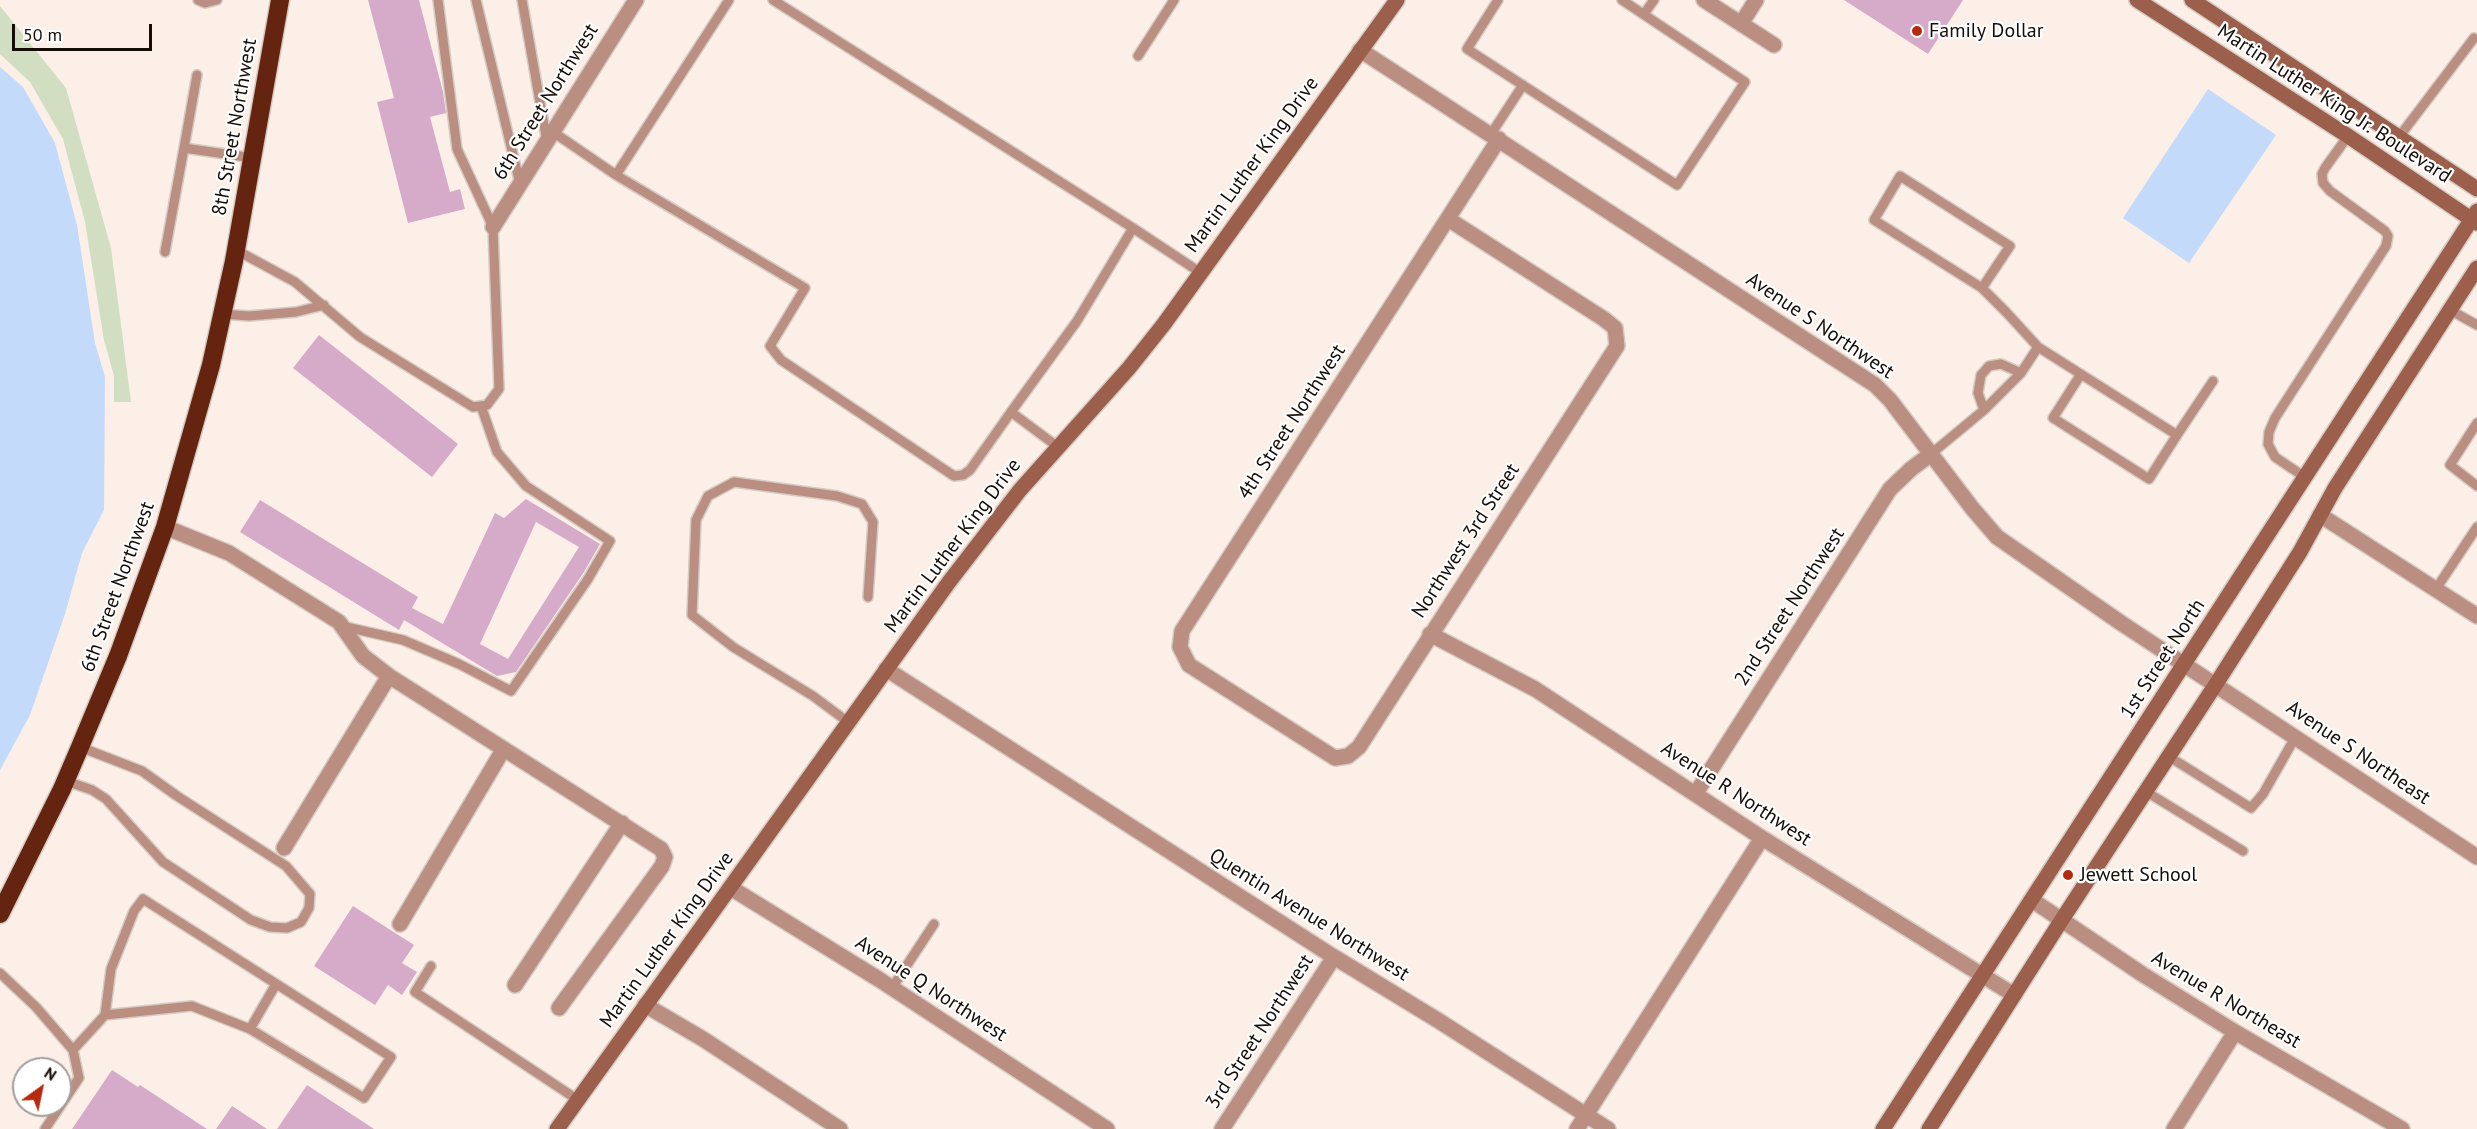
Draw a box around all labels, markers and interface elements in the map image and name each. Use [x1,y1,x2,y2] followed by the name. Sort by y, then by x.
[15,12,154,50] scale bar
[1929,19,2044,43] place label: Family Dollar
[2213,19,2455,189] street label: Martin Luther King Jr. Boulevard
[488,20,604,184] street label: 6th Street Northwest
[23,23,62,46] text: 50 m
[1910,24,1924,38] marker: Family Dollar
[208,37,262,217] street label: 8th Street Northwest
[1180,72,1324,258] street label: Martin Luther King Drive
[1742,268,1898,384] street label: Avenue S Northwest
[1233,340,1351,504] street label: 4th Street Northwest
[880,454,1026,638] street label: Martin Luther King Drive
[1407,459,1525,623] street label: Northwest 3rd Street
[76,499,160,675] street label: 6th Street Northwest
[1730,524,1850,690] street label: 2nd Street Northwest
[2116,595,2210,723] street label: 1st Street North
[2282,696,2434,810] street label: Avenue S Northeast
[1656,737,1816,851] street label: Avenue R Northwest
[1205,844,1413,986] street label: Quentin Avenue Northwest
[595,847,739,1033] street label: Martin Luther King Drive
[2080,863,2197,887] place label: Jewett School
[2061,868,2075,882] marker: Jewett School
[851,931,1011,1047] street label: Avenue Q Northwest
[2147,946,2305,1054] street label: Avenue R Northeast
[1201,950,1319,1114] street label: 3rd Street Northwest
[12,1057,72,1117] north arrow
[41,1062,61,1085] text: N

